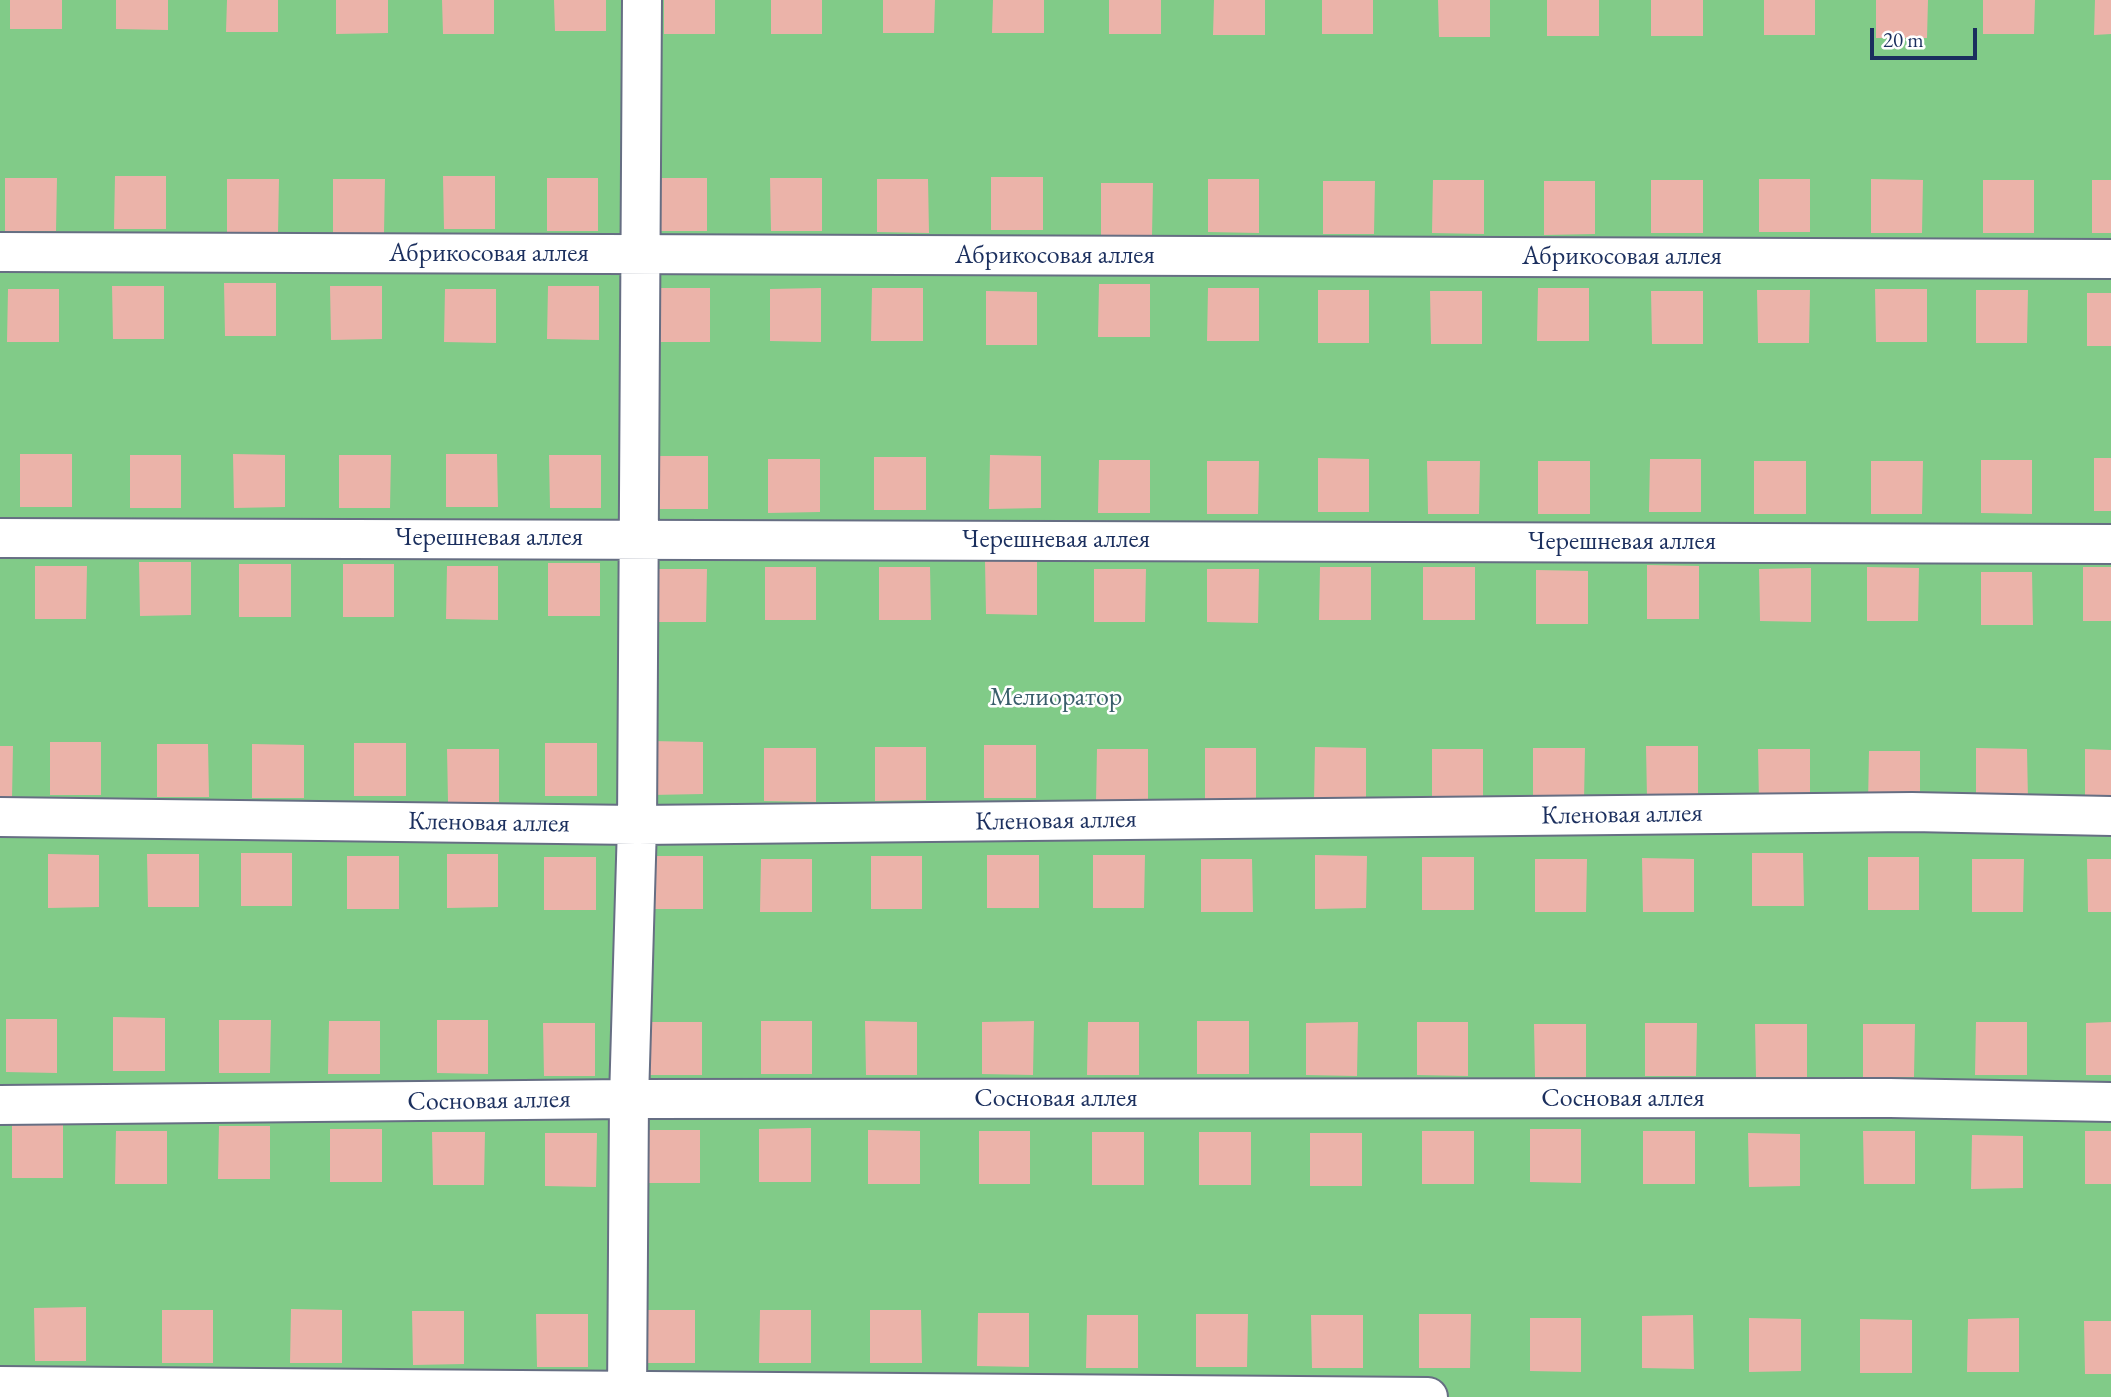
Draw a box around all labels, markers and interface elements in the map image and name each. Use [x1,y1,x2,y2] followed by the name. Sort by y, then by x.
[1873,14,1980,58] scale bar
[1883,26,1924,53] text: 20 m
[389,238,589,270] street label: Абрикосовая аллея
[955,240,1155,272] street label: Абрикосовая аллея
[1522,241,1722,273] street label: Абрикосовая аллея
[395,522,583,554] street label: Черешневая аллея
[962,524,1150,556] street label: Черешневая аллея
[1528,526,1716,558] street label: Черешневая аллея
[990,682,1122,714] park label: Мелиоратор
[1541,798,1703,832] street label: Кленовая аллея
[975,804,1137,838] street label: Кленовая аллея
[408,806,570,840] street label: Кленовая аллея
[974,1083,1138,1115] street label: Сосновая аллея
[1541,1083,1705,1115] street label: Сосновая аллея
[407,1084,571,1118] street label: Сосновая аллея

